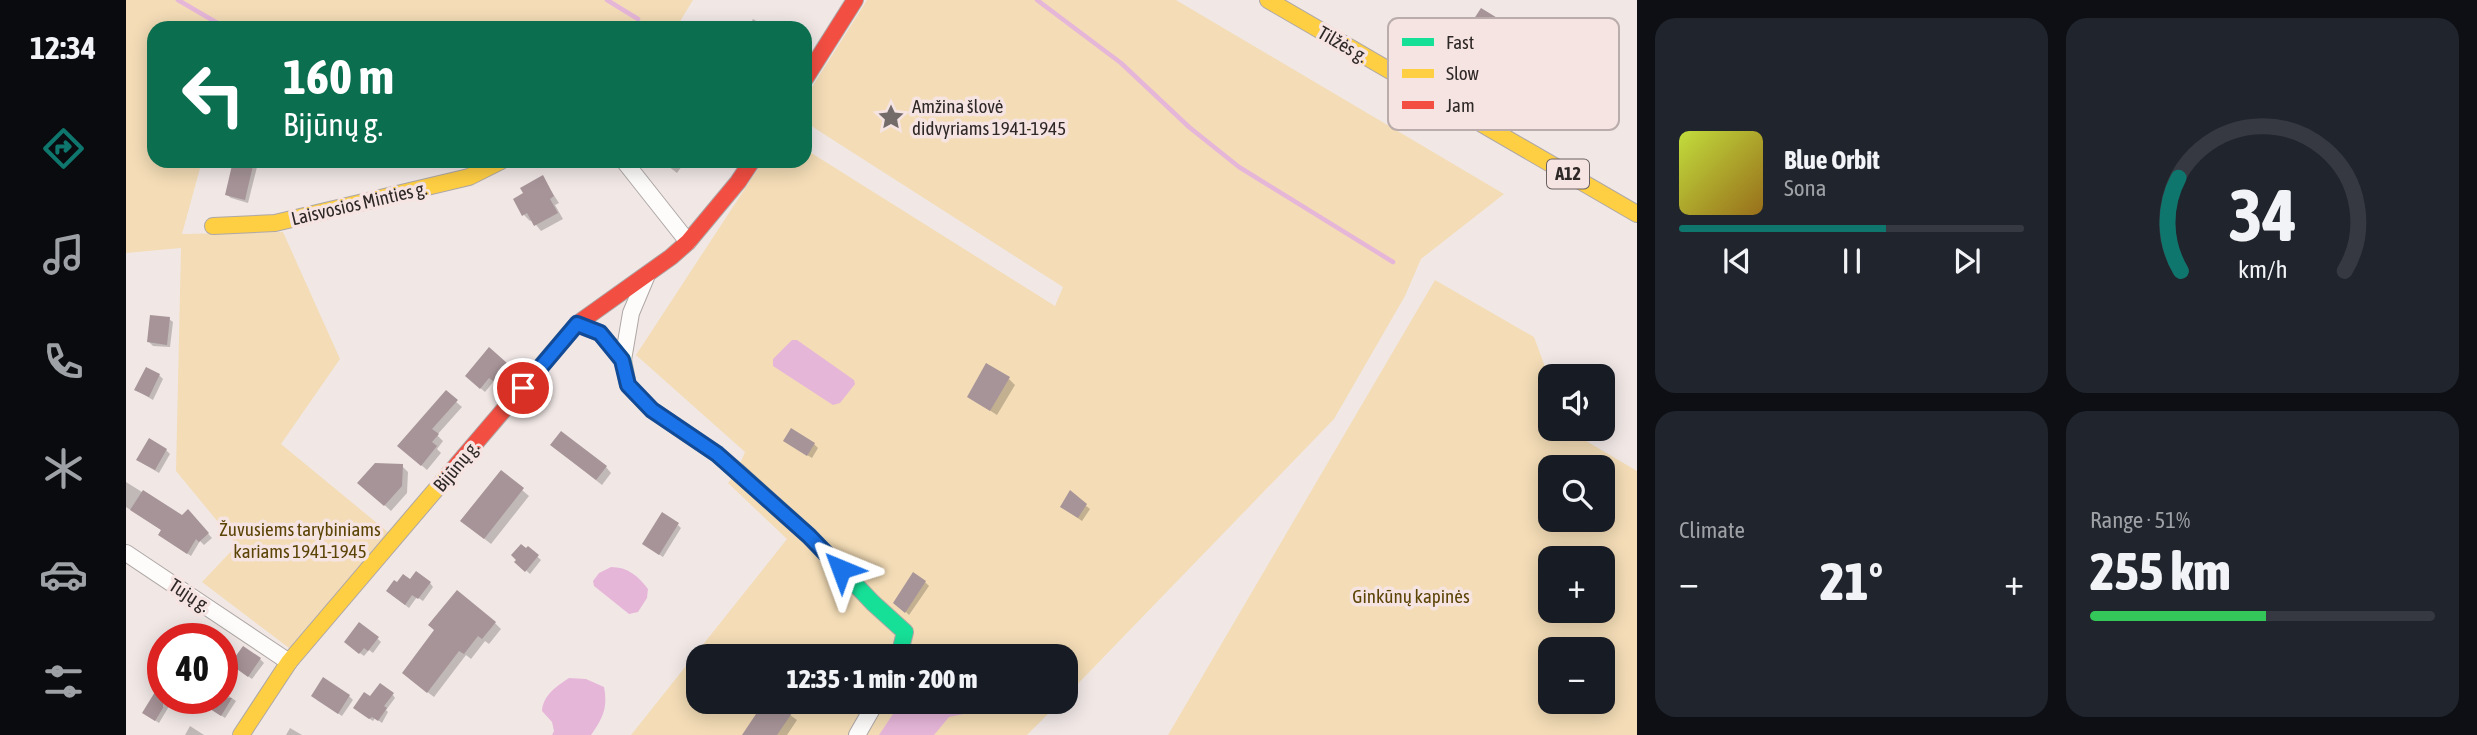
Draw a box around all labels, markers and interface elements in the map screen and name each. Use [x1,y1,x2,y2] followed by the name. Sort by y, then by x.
[1388,18,1619,130] legend
[1314,21,1372,67] street label: Tilžės g.
[30,29,96,66] text: 12:34
[1446,31,1474,53] text: Fast
[283,48,394,104] text: 160 m
[168,49,259,140] icon: left
[1446,62,1480,84] text: Slow
[1446,94,1475,116] text: Jam
[912,95,1066,139] place label: Amžina šlovė didvyriams 1941-1945
[876,102,906,132] place icon: Amžina šlovė didvyriams 1941-1945
[283,106,383,143] text: Bijūnų g.
[39,124,88,173] icon: directions
[1784,145,1880,175] text: Blue Orbit
[1547,160,1589,188] road number: A12
[2228,174,2297,257] text: 34
[1784,175,1826,201] text: Sona
[289,177,429,229] street label: Laisvosios Minties g.
[39,230,88,279] icon: music
[1718,242,1756,280] icon: previous
[1833,242,1871,280] icon: pause
[1948,242,1986,280] icon: next
[2238,255,2287,283] text: km/h
[39,337,88,386] icon: phone
[493,358,553,418] pin
[1538,364,1615,714] map controls
[1538,364,1615,441] button: sound
[504,369,542,407] icon: arrive
[428,436,484,496] street label: Bijūnų g.
[39,444,88,493] icon: climate
[1538,455,1615,532] button: search
[2090,507,2190,533] text: Range · 51%
[1679,517,1745,543] text: Climate
[219,518,381,562] park label: Žuvusiems tarybiniams kariams 1941-1945
[804,532,878,606] position arrow
[2090,541,2231,601] text: 255 km
[1538,546,1615,623] button: +
[39,550,88,599] icon: car
[1820,551,1883,611] text: 21°
[1679,560,1699,603] text: −
[2004,560,2024,603] text: +
[165,574,215,616] street label: Tujų g.
[1352,585,1470,607] park label: Ginkūnų kapinės
[147,623,238,714] speed limit sign: 40
[1538,637,1615,714] button: −
[39,657,88,706] icon: filters
[787,664,977,694] text: 12:35 · 1 min · 200 m

